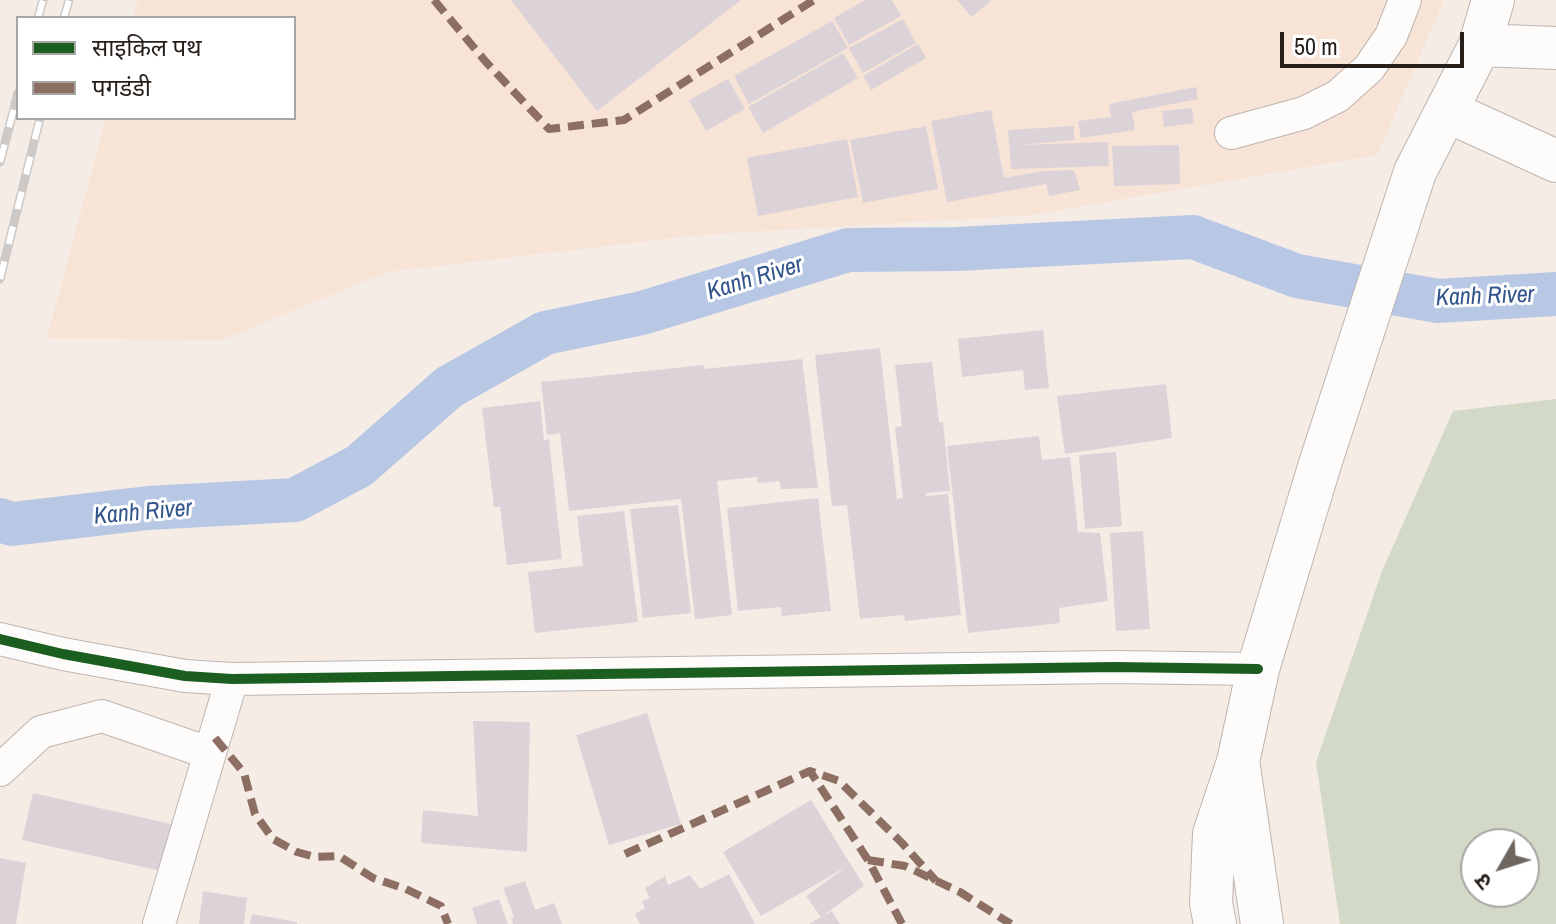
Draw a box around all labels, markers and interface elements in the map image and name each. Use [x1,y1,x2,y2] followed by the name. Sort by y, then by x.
[16,16,296,120] legend
[1284,16,1468,66] scale bar
[1294,30,1338,62] text: 50 m
[92,31,202,63] text: साइकिल पथ
[92,71,151,103] text: पगडंडी
[704,251,806,307] water label: Kanh River
[1435,281,1535,313] water label: Kanh River
[93,494,193,532] water label: Kanh River
[1460,828,1540,908] north arrow
[1467,867,1499,896] text: उ

